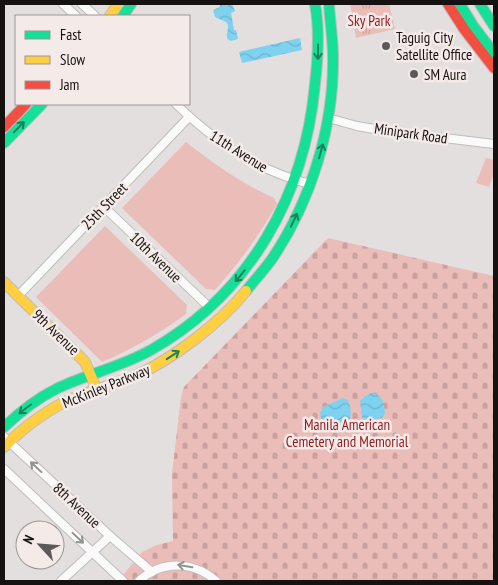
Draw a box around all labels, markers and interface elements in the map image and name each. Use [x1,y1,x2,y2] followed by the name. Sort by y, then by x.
[348,11,391,30] park label: Sky Park
[15,15,190,105] legend
[60,25,81,44] text: Fast
[396,28,472,64] place label: Taguig City Satellite Office
[380,40,392,52] marker: Taguig City Satellite Office
[313,44,323,60] one-way arrow
[60,50,85,69] text: Slow
[424,65,466,84] place label: SM Aura
[408,68,420,80] marker: SM Aura
[59,75,79,94] text: Jam
[373,118,449,148] street label: Minipark Road
[13,121,25,133] one-way arrow
[206,126,272,176] street label: 11th Avenue
[316,144,326,160] one-way arrow
[77,178,131,234] street label: 25th Street
[290,213,300,228] one-way arrow
[126,228,186,286] street label: 10th Avenue
[235,269,246,282] one-way arrow
[28,305,84,359] street label: 9th Avenue
[166,349,180,359] one-way arrow
[59,360,153,412] street label: McKinley Parkway
[18,404,32,414] one-way arrow
[286,415,409,451] park label: Manila American Cemetery and Memorial
[30,461,42,473] one-way arrow
[49,478,105,532] street label: 8th Avenue
[15,520,65,570] north arrow
[19,532,38,547] text: N
[71,532,84,544] one-way arrow
[178,561,194,571] one-way arrow

